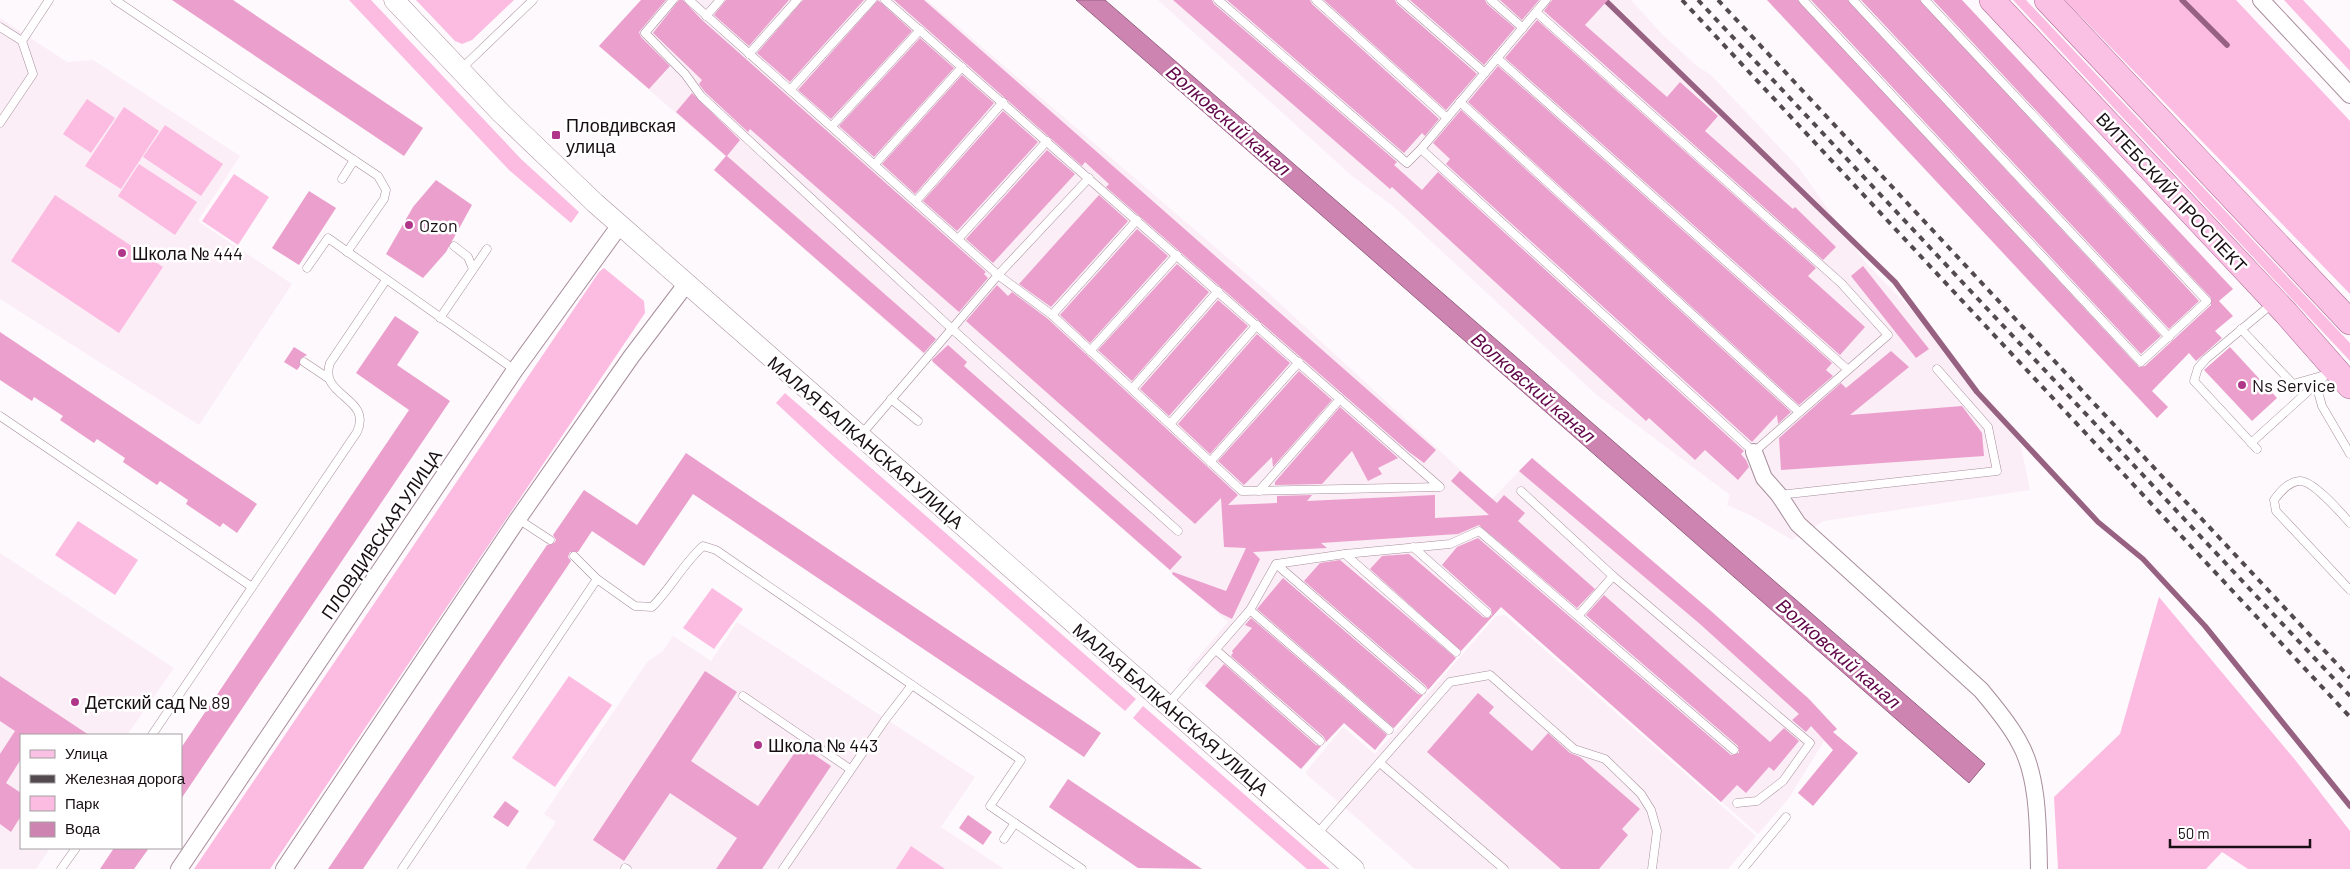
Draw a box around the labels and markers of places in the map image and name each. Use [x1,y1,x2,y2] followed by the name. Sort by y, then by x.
[566,114,676,157] place label: Пловдивская улица
[550,129,562,141] marker: Пловдивская улица
[419,214,458,236] place label: Ozon
[403,219,415,231] marker: Ozon
[132,242,243,264] place label: Школа № 444
[116,247,128,259] marker: Школа № 444
[2252,374,2336,396] place label: Ns Service
[2236,379,2248,391] marker: Ns Service
[85,691,230,713] place label: Детский сад № 89
[69,696,81,708] marker: Детский сад № 89
[768,734,878,756] place label: Школа № 443
[752,739,764,751] marker: Школа № 443

